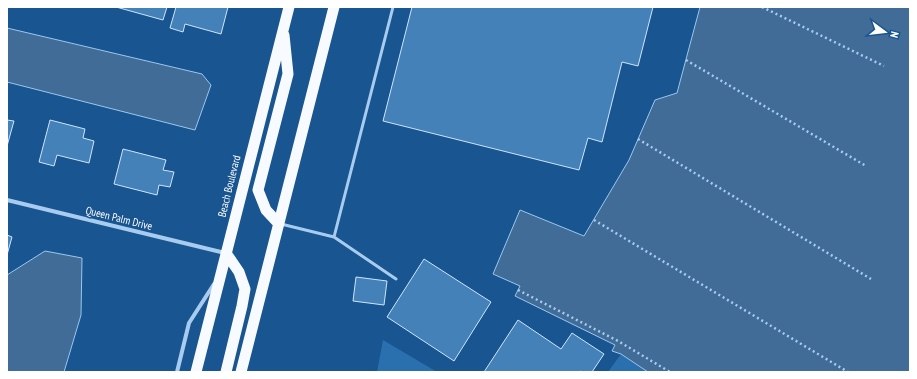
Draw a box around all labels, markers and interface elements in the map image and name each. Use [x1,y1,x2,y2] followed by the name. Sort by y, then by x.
[865,12,905,52] north arrow
[887,30,902,39] text: N
[215,153,244,218] street label: Beach Boulevard
[84,203,154,233] street label: Queen Palm Drive

